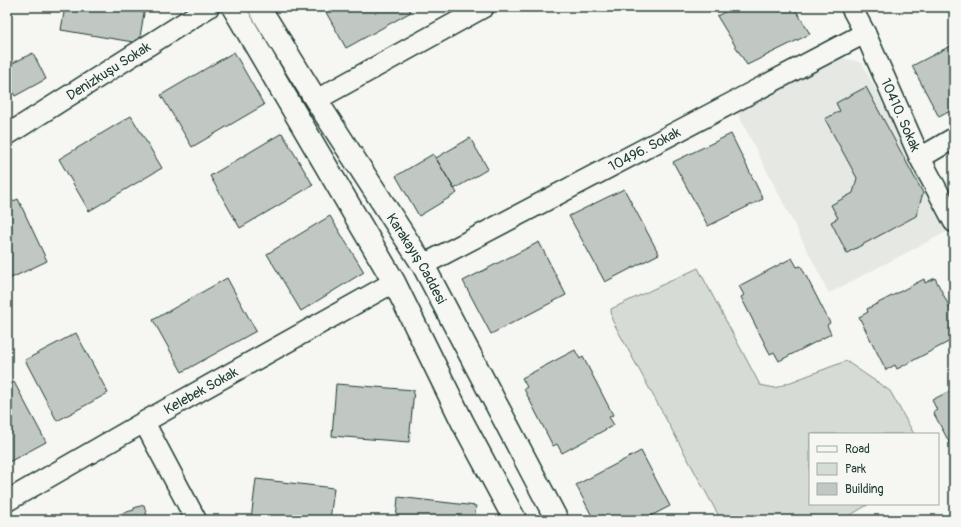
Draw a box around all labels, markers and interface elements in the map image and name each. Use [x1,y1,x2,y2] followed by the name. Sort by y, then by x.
[63,38,154,104] street label: Denizkuşu Sokak
[877,76,924,154] street label: 10410. Sokak
[606,123,683,175] street label: 10496. Sokak
[383,210,450,307] street label: Karakayış Caddesi
[161,363,241,418] street label: Kelebek Sokak
[809,433,939,505] legend
[845,442,870,457] text: Road
[845,462,866,477] text: Park
[845,482,884,497] text: Building

